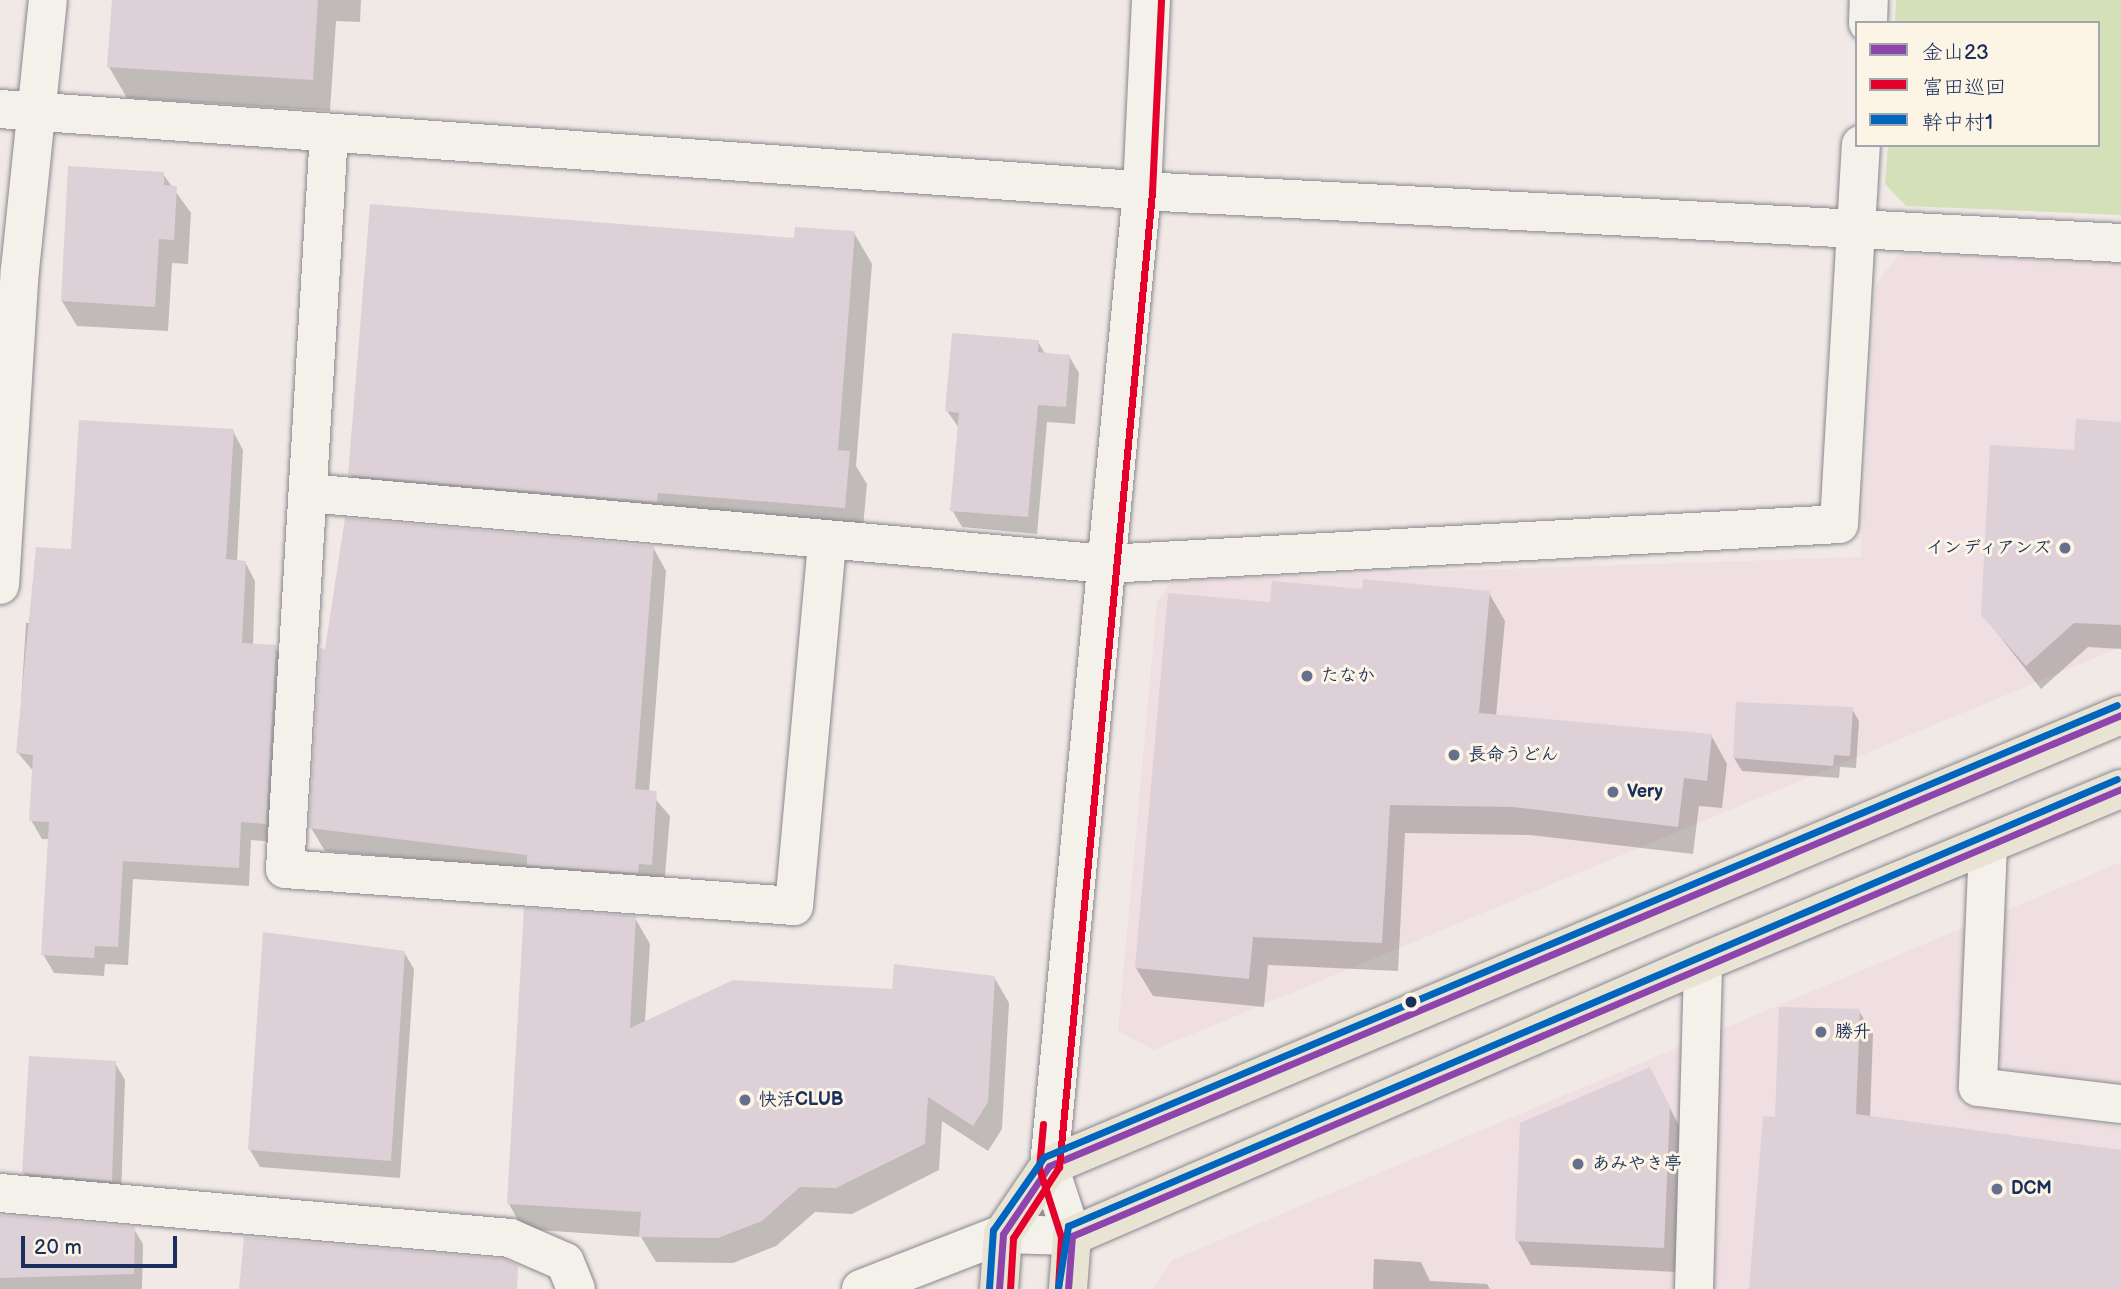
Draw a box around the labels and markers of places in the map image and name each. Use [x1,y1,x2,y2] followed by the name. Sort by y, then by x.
[1925,537,2051,559] place label: インディアンズ
[2057,540,2073,556] marker: インディアンズ
[1321,665,1375,687] place label: たなか
[1299,668,1315,684] marker: たなか
[1468,744,1558,766] place label: 長命うどん
[1446,747,1462,763] marker: 長命うどん
[1627,781,1663,803] place label: Very
[1605,784,1621,800] marker: Very
[1404,995,1418,1009] unlabelled marker
[1835,1021,1871,1043] place label: 勝升
[1813,1024,1829,1040] marker: 勝升
[759,1089,844,1111] place label: 快活CLUB
[737,1092,753,1108] marker: 快活CLUB
[1592,1153,1682,1175] place label: あみやき亭
[1570,1156,1586,1172] marker: あみやき亭
[2011,1178,2052,1200] place label: DCM
[1989,1181,2005,1197] marker: DCM

